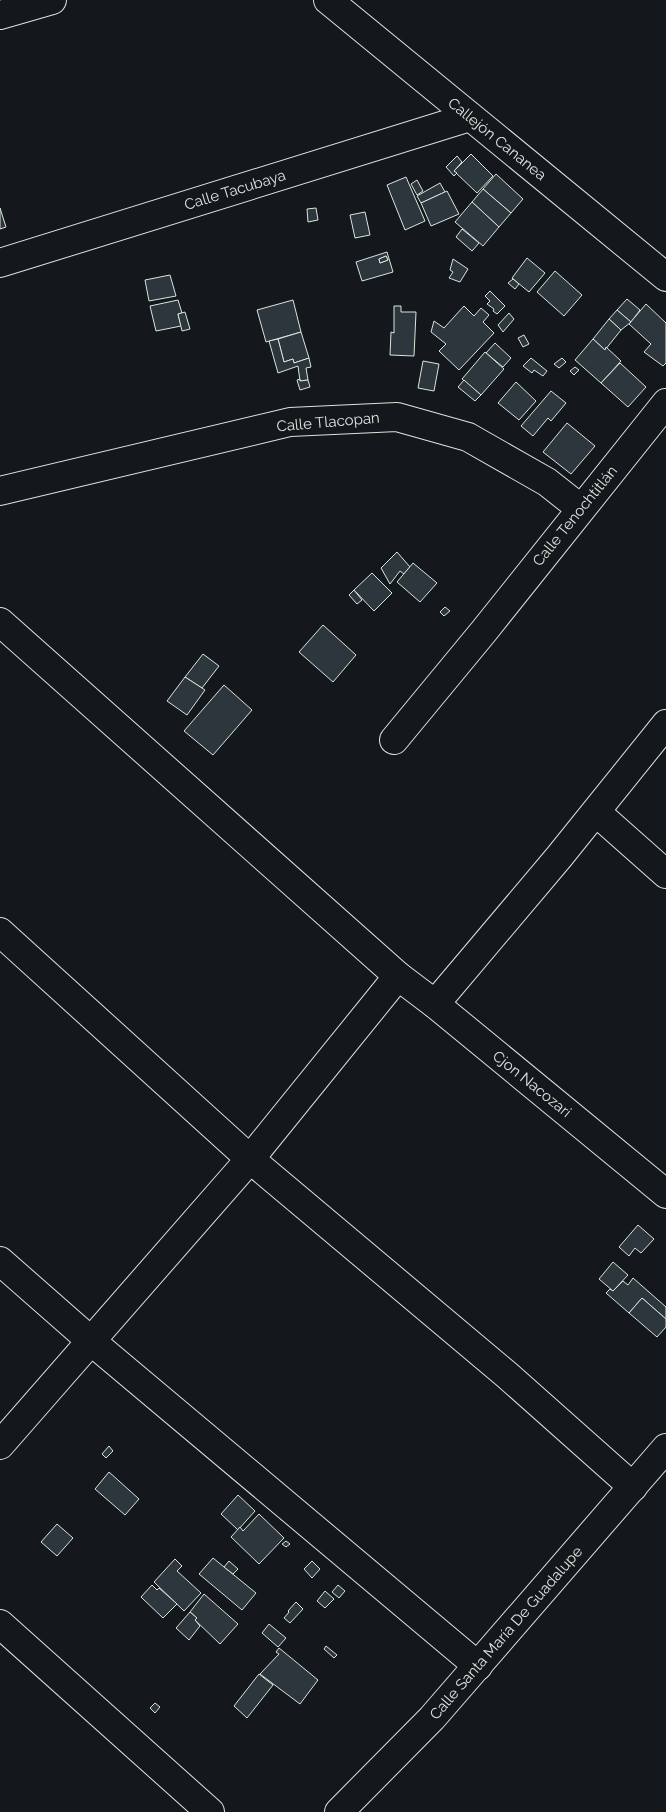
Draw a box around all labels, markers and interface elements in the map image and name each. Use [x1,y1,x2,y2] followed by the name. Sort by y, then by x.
[444,94,550,184] street label: Callejón Cananea
[182,166,288,214] street label: Calle Tacubaya
[276,409,380,435] street label: Calle Tlacopan
[529,462,621,570] street label: Calle Tenochtitlán
[489,1047,575,1121] street label: Cjon Nacozari
[426,1543,586,1723] street label: Calle Santa María De Guadalupe

